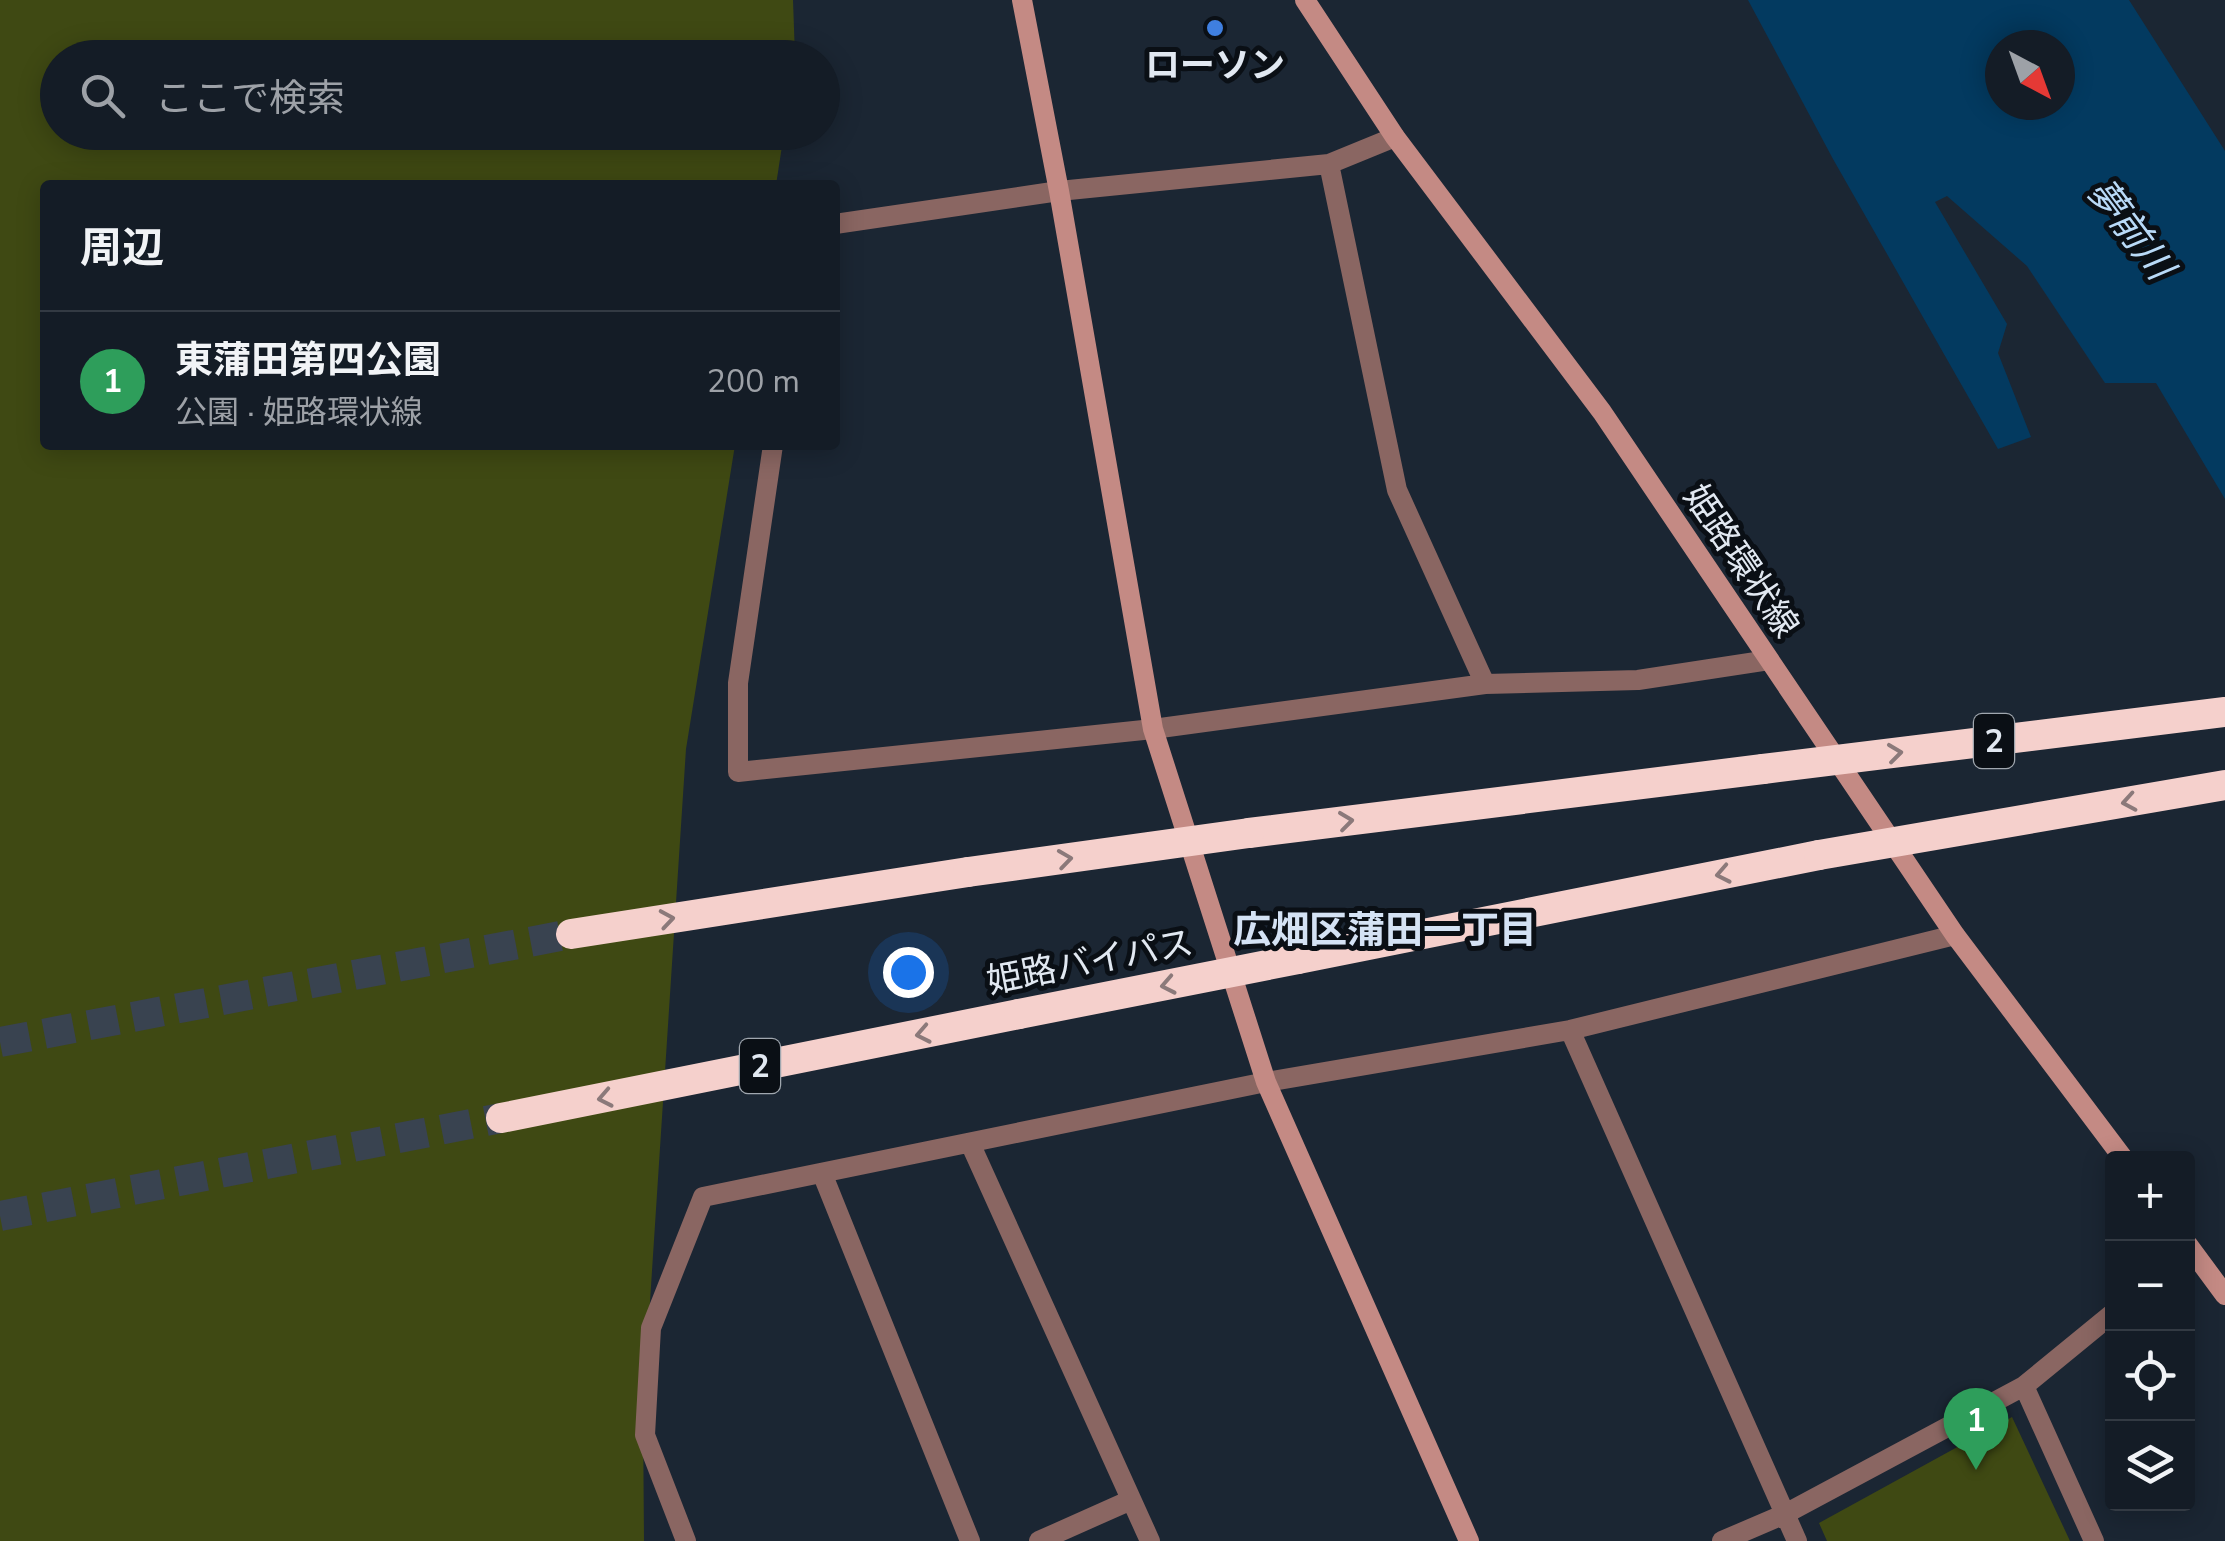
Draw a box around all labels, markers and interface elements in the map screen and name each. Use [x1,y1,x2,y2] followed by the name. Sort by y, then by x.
[1204,17,1226,39] marker: ローソン
[1985,30,2075,120] north arrow
[40,40,840,150] search box
[1145,42,1285,89] place label: ローソン
[75,68,130,123] icon: search
[155,73,345,124] text: ここで検索
[2075,168,2187,293] water label: 夢前川
[80,220,164,277] text: 周辺
[175,335,441,386] text: 東蒲田第四公園
[103,360,122,403] text: 1
[707,360,800,403] text: 200 m
[175,391,423,434] text: 公園 · 姫路環状線
[1673,475,1809,647] street label: 姫路環状線
[1974,714,2014,768] road number: 2
[1887,743,1903,764] one-way arrow
[2121,791,2137,812] one-way arrow
[1338,811,1354,832] one-way arrow
[1056,849,1073,870] one-way arrow
[1715,862,1732,883] one-way arrow
[1233,905,1537,956] district label: 広畑区蒲田一丁目
[659,909,675,930] one-way arrow
[983,919,1197,1005] street label: 姫路バイパス
[883,947,934,998] your location
[1160,973,1177,994] one-way arrow
[915,1022,932,1043] one-way arrow
[740,1039,780,1093] road number: 2
[596,1086,613,1107] one-way arrow
[2105,1151,2195,1511] map controls
[2105,1151,2195,1241] button: +
[2105,1241,2195,1331] button: −
[2105,1331,2195,1421] button: locate
[1944,1388,2008,1470] pin: 1
[2105,1421,2195,1511] button: layers

